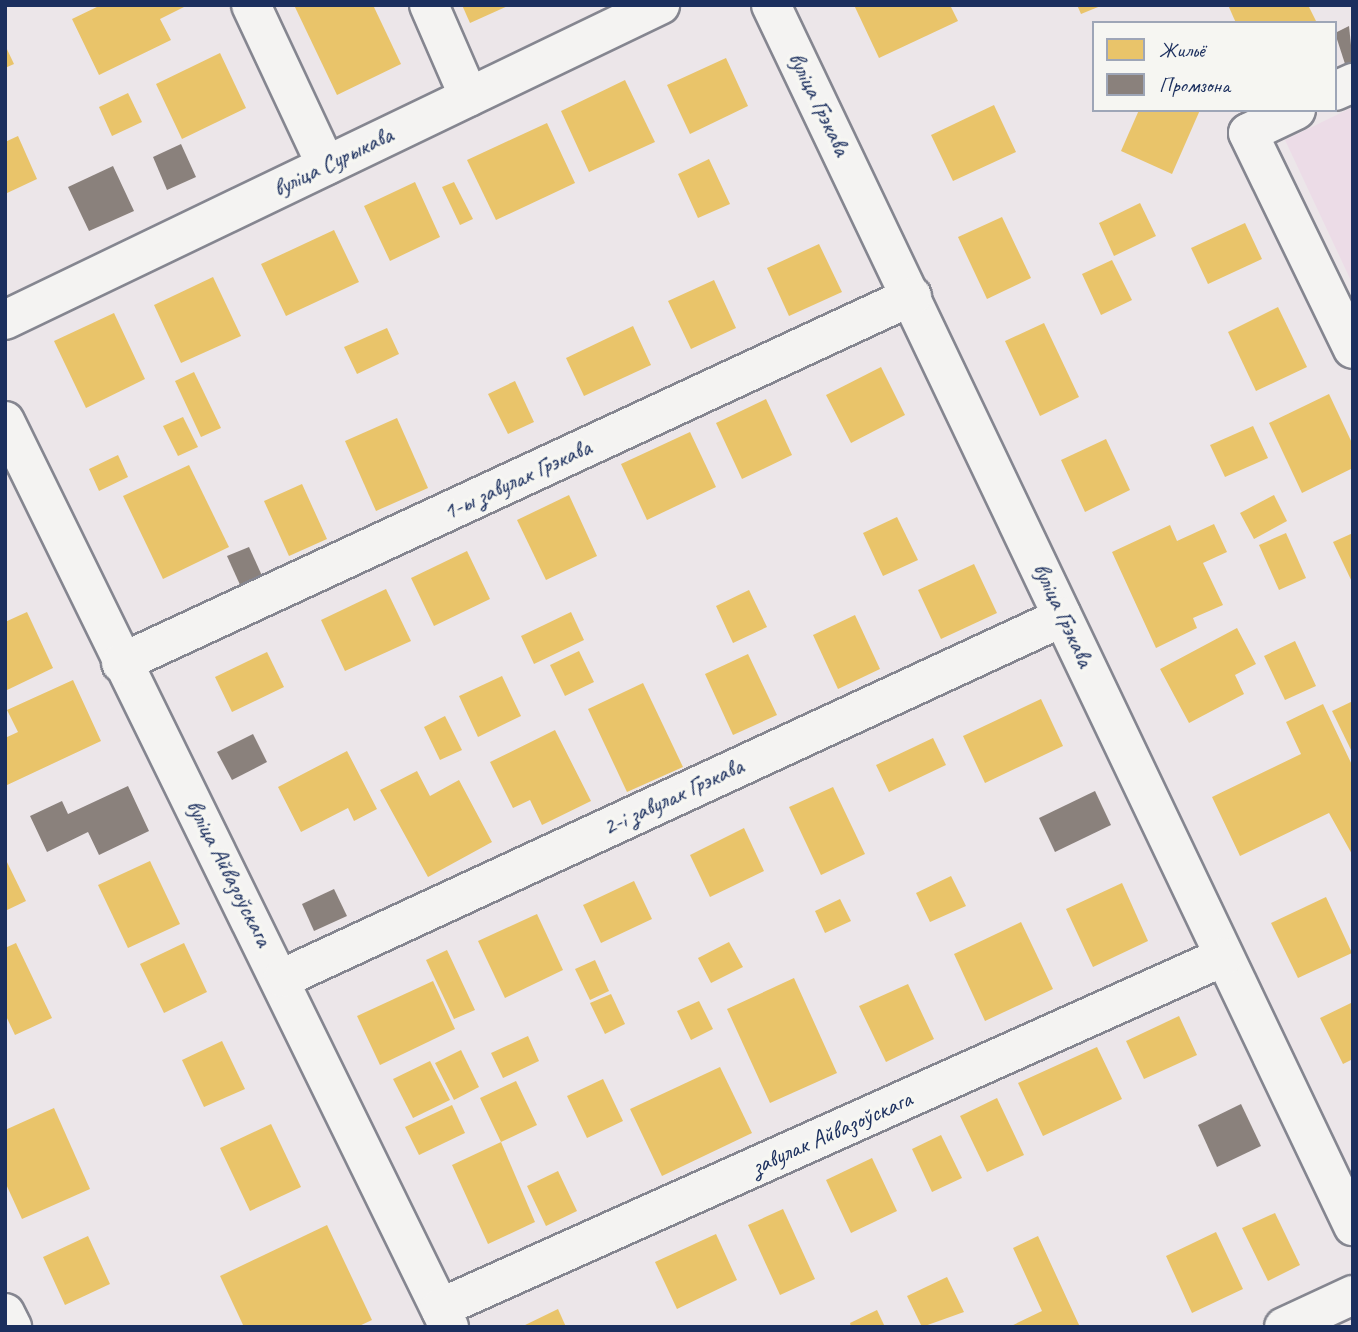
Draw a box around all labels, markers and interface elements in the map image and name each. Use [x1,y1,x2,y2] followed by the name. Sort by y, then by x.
[1092,21,1337,112] legend
[1159,37,1205,63] text: Жильё
[782,48,856,160] street label: вуліца Грэкава
[1159,72,1230,98] text: Промзона
[269,121,397,203] street label: вуліца Сурыкава
[438,433,596,527] street label: 1-ы завулак Грэкава
[1026,558,1100,672] street label: вуліца Грэкава
[598,752,748,842] street label: 2-і завулак Грэкава
[180,795,278,951] street label: вуліца Айвазоўскага
[748,1085,916,1181] street label: завулак Айвазоўскага

